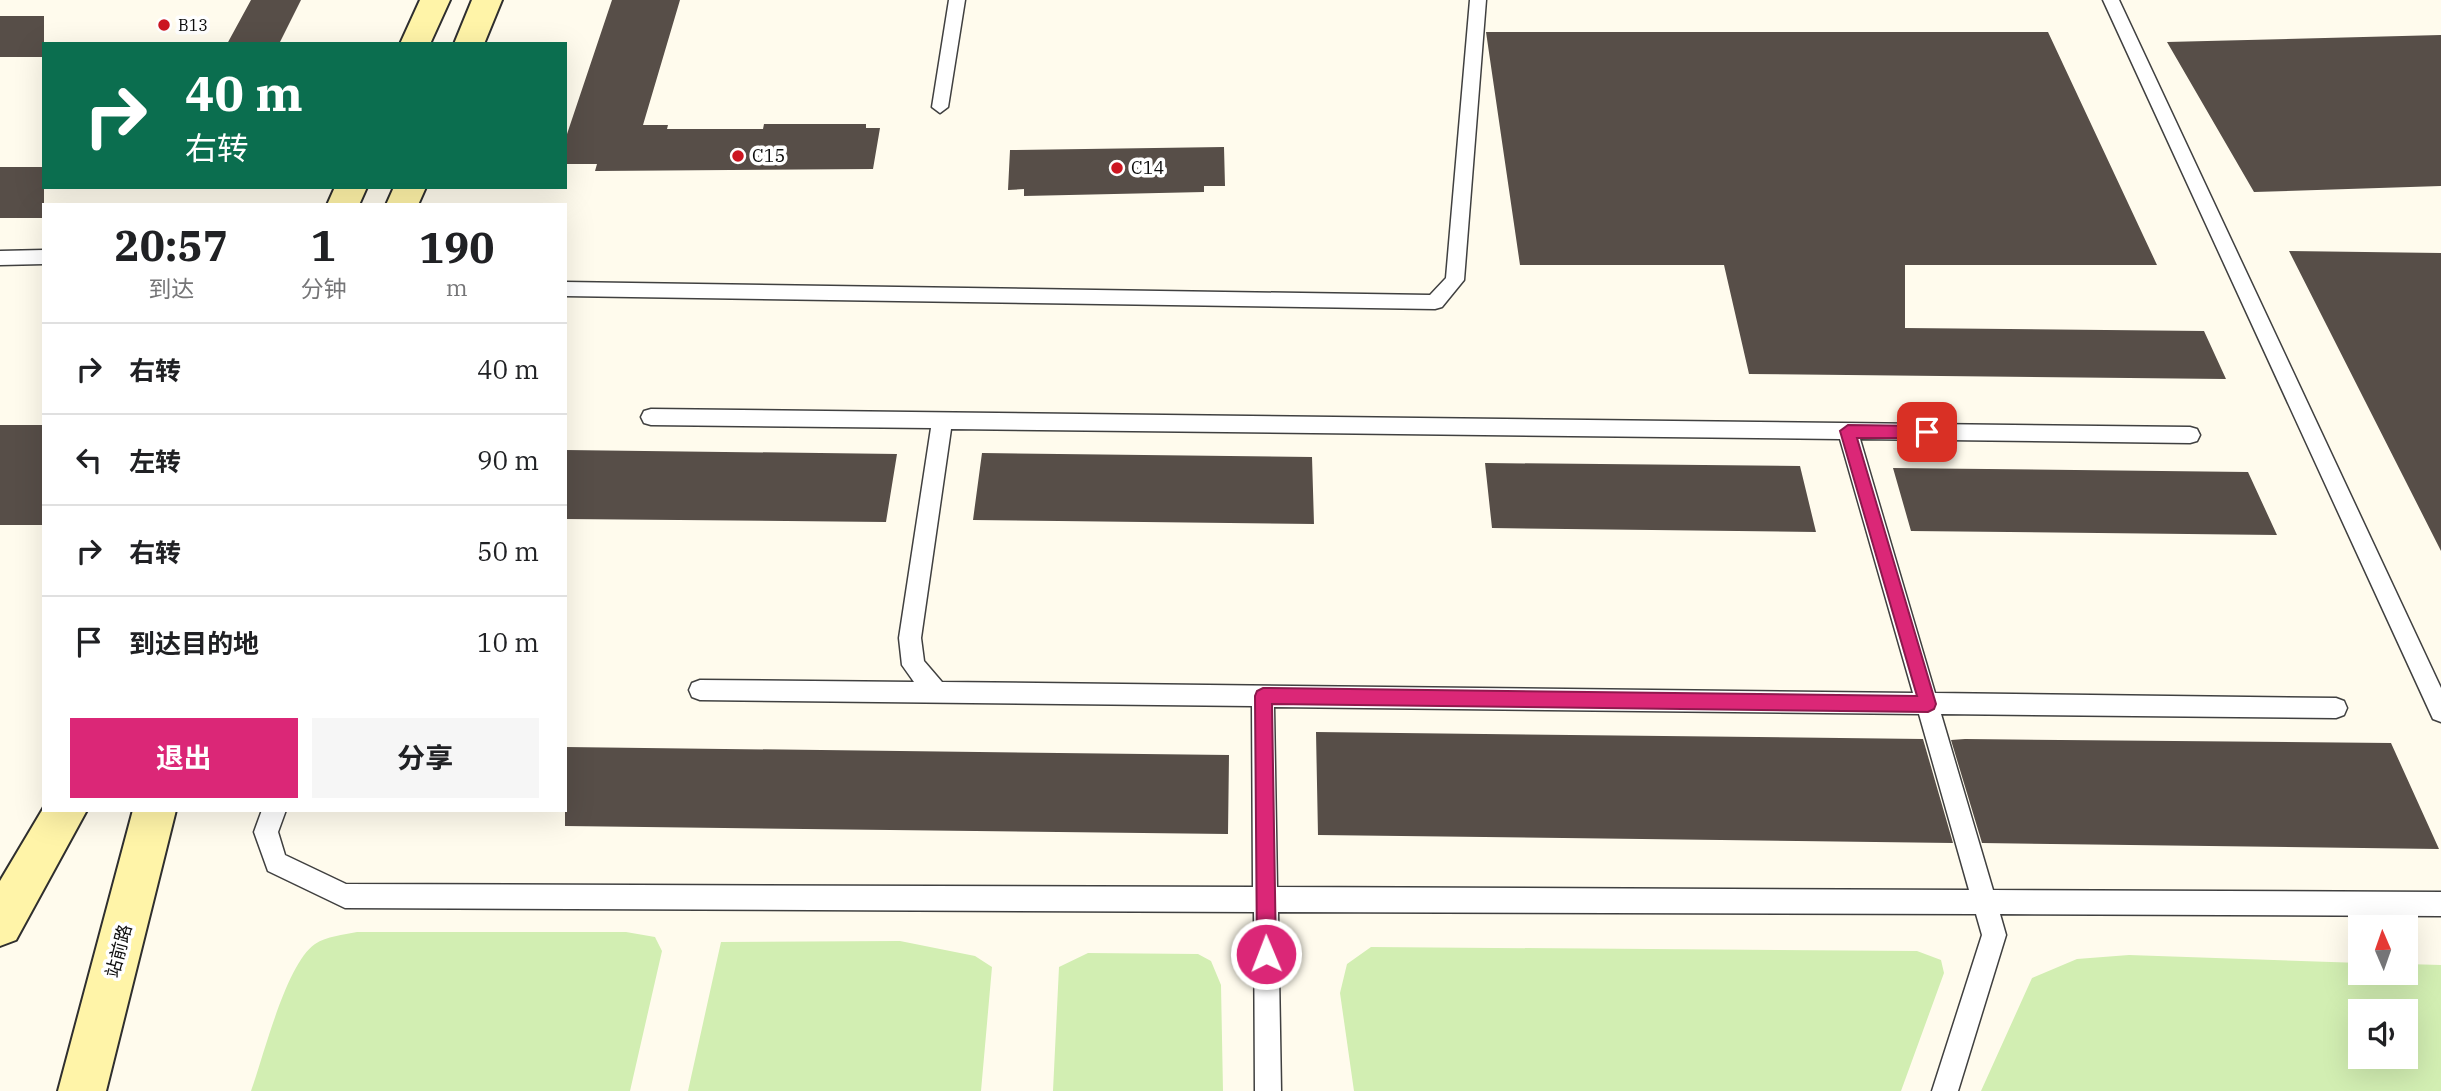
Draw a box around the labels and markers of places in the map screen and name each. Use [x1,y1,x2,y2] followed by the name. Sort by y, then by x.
[178,15,208,35] place label: B13
[156,17,172,33] marker: B13
[752,144,785,167] place label: C15
[730,148,746,164] marker: C15
[1131,156,1164,179] place label: C14
[1109,160,1125,176] marker: C14
[1897,402,1957,462] pin

